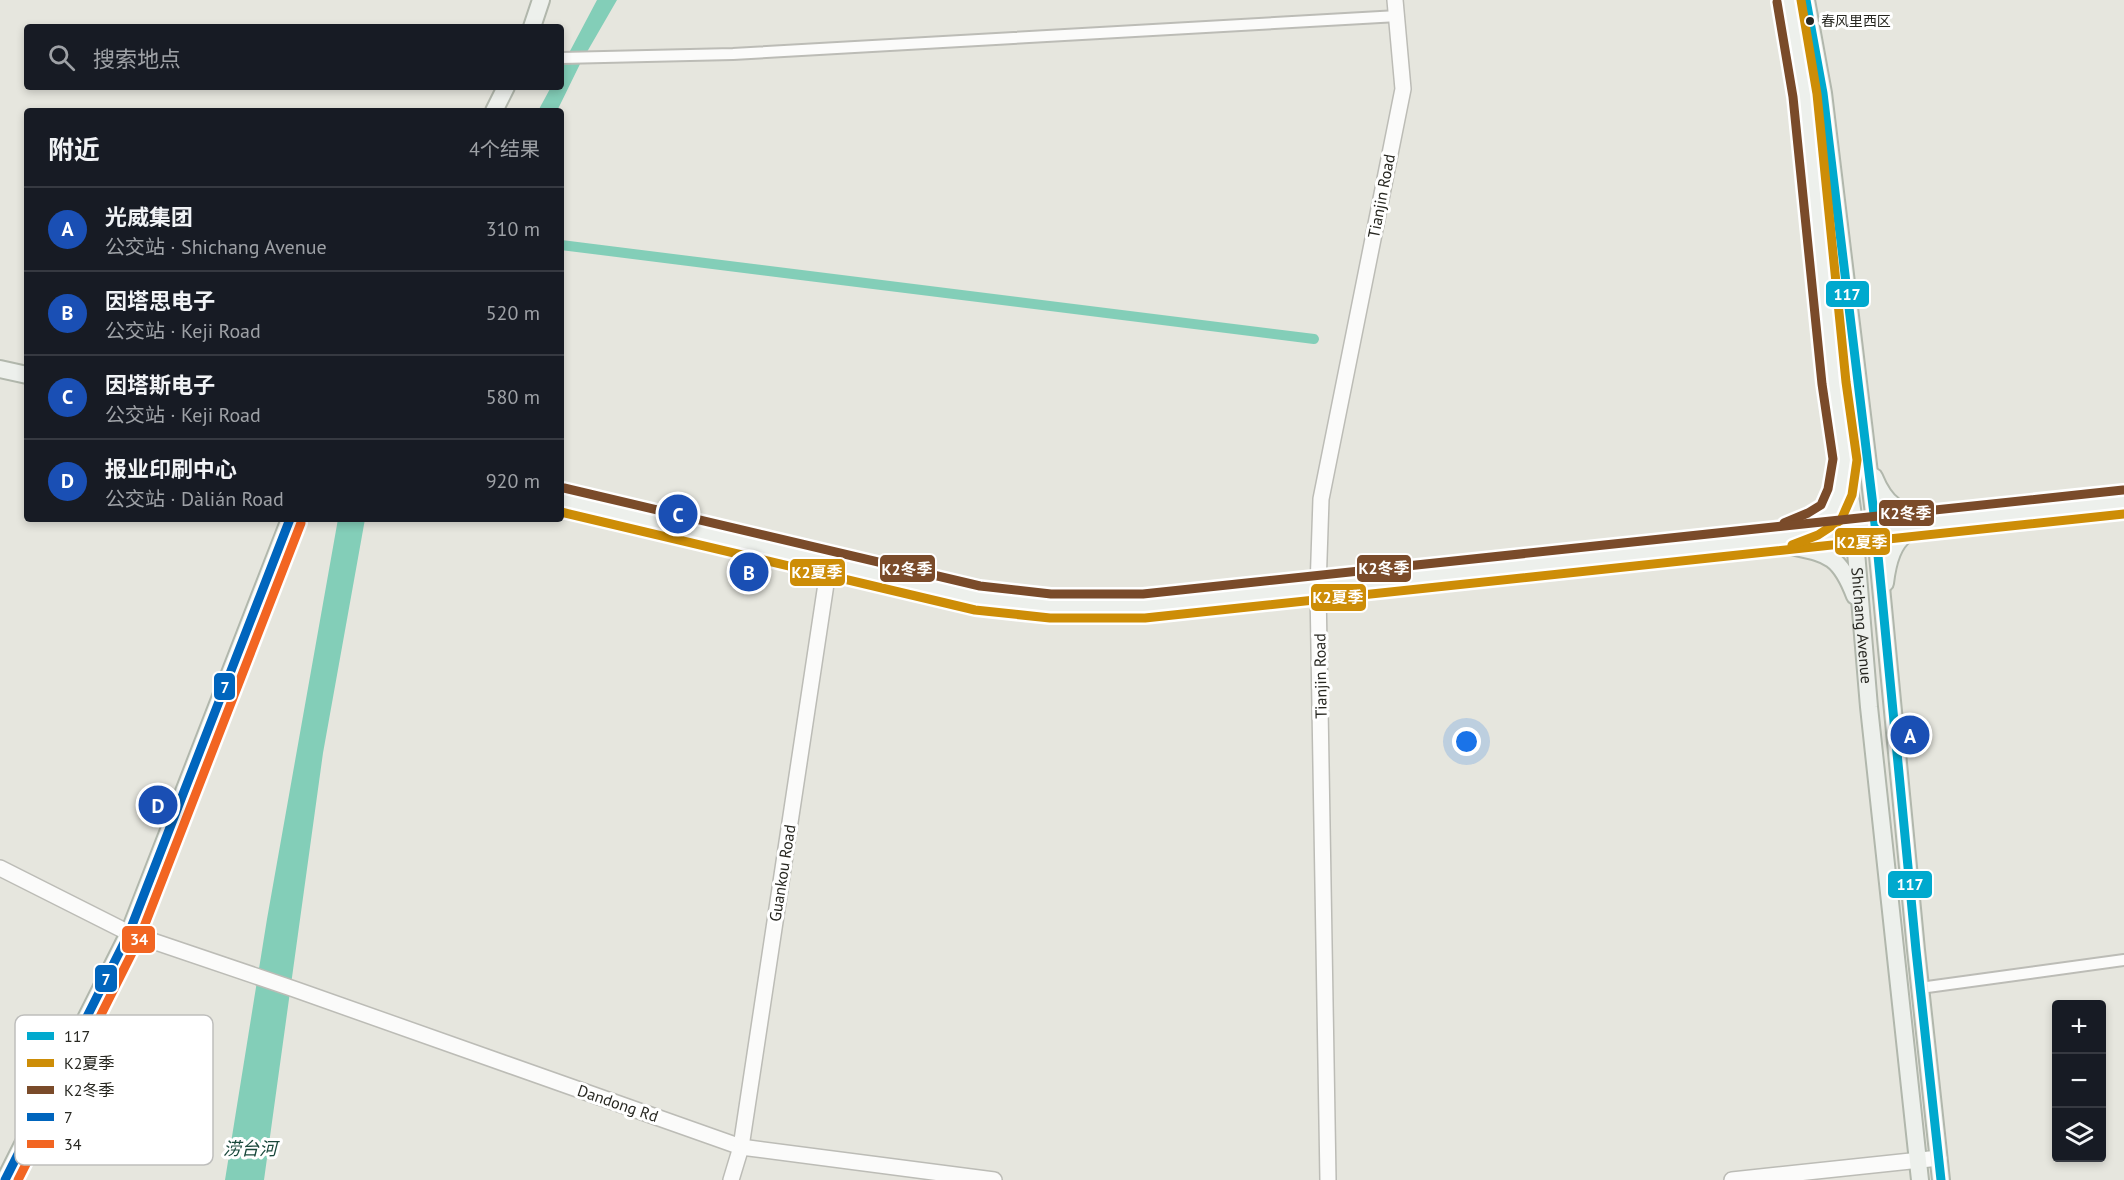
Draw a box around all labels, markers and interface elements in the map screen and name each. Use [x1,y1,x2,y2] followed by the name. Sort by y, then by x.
[1821,12,1891,30] place label: 春风里西区
[1804,15,1816,27] marker: 春风里西区
[24,24,564,90] search box
[45,41,78,74] icon: search
[93,45,181,73] text: 搜索地点
[48,133,100,166] text: 附近
[469,136,540,162] text: 4个结果
[1363,152,1399,240] street label: Tianjin Road
[105,203,193,231] text: 光威集团
[61,216,74,242] text: A
[486,216,540,242] text: 310 m
[105,234,327,260] text: 公交站 · Shichang Avenue
[1825,280,1870,308] line badge: 117
[1833,284,1861,304] text: 117
[105,287,215,315] text: 因塔思电子
[62,300,73,326] text: B
[486,300,540,326] text: 520 m
[105,318,261,344] text: 公交站 · Keji Road
[105,371,215,399] text: 因塔斯电子
[62,384,73,410] text: C
[486,384,540,410] text: 580 m
[105,402,261,428] text: 公交站 · Keji Road
[105,455,237,483] text: 报业印刷中心
[61,468,74,494] text: D
[486,468,540,494] text: 920 m
[105,486,284,512] text: 公交站 · Dàlián Road
[658,492,698,536] pin: C
[1878,499,1935,527] line badge: K2冬季
[1881,503,1932,523] text: K2冬季
[1834,527,1891,556] line badge: K2夏季
[1837,532,1888,552] text: K2夏季
[730,550,768,594] pin: B
[879,554,936,583] line badge: K2冬季
[1356,554,1412,583] line badge: K2冬季
[789,558,846,587] line badge: K2夏季
[1359,558,1410,578] text: K2冬季
[882,559,933,579] text: K2冬季
[792,562,843,582] text: K2夏季
[1847,567,1877,684] street label: Shichang Avenue
[1310,583,1367,612] line badge: K2夏季
[1313,587,1364,607] text: K2夏季
[1309,633,1331,719] street label: Tianjin Road
[213,672,236,701] line badge: 7
[220,677,230,697] text: 7
[1890,712,1930,758] pin: A
[1452,727,1481,756] your location
[138,782,178,828] pin: D
[764,823,800,923] street label: Guankou Road
[1887,870,1933,899] line badge: 117
[1896,874,1924,894] text: 117
[121,925,156,954] line badge: 34
[130,929,148,949] text: 34
[94,964,118,993] line badge: 7
[101,969,111,989] text: 7
[2052,1000,2106,1162] map controls
[2052,1000,2106,1054] button: +
[15,1015,213,1165] legend
[64,1026,90,1046] text: 117
[64,1053,114,1073] text: K2夏季
[2052,1054,2106,1108] button: −
[64,1080,114,1100] text: K2冬季
[575,1080,661,1126] street label: Dandong Rd
[64,1107,73,1127] text: 7
[2052,1108,2106,1162] button: layers
[64,1134,82,1154] text: 34
[223,1137,280,1160] water label: 涝台河

